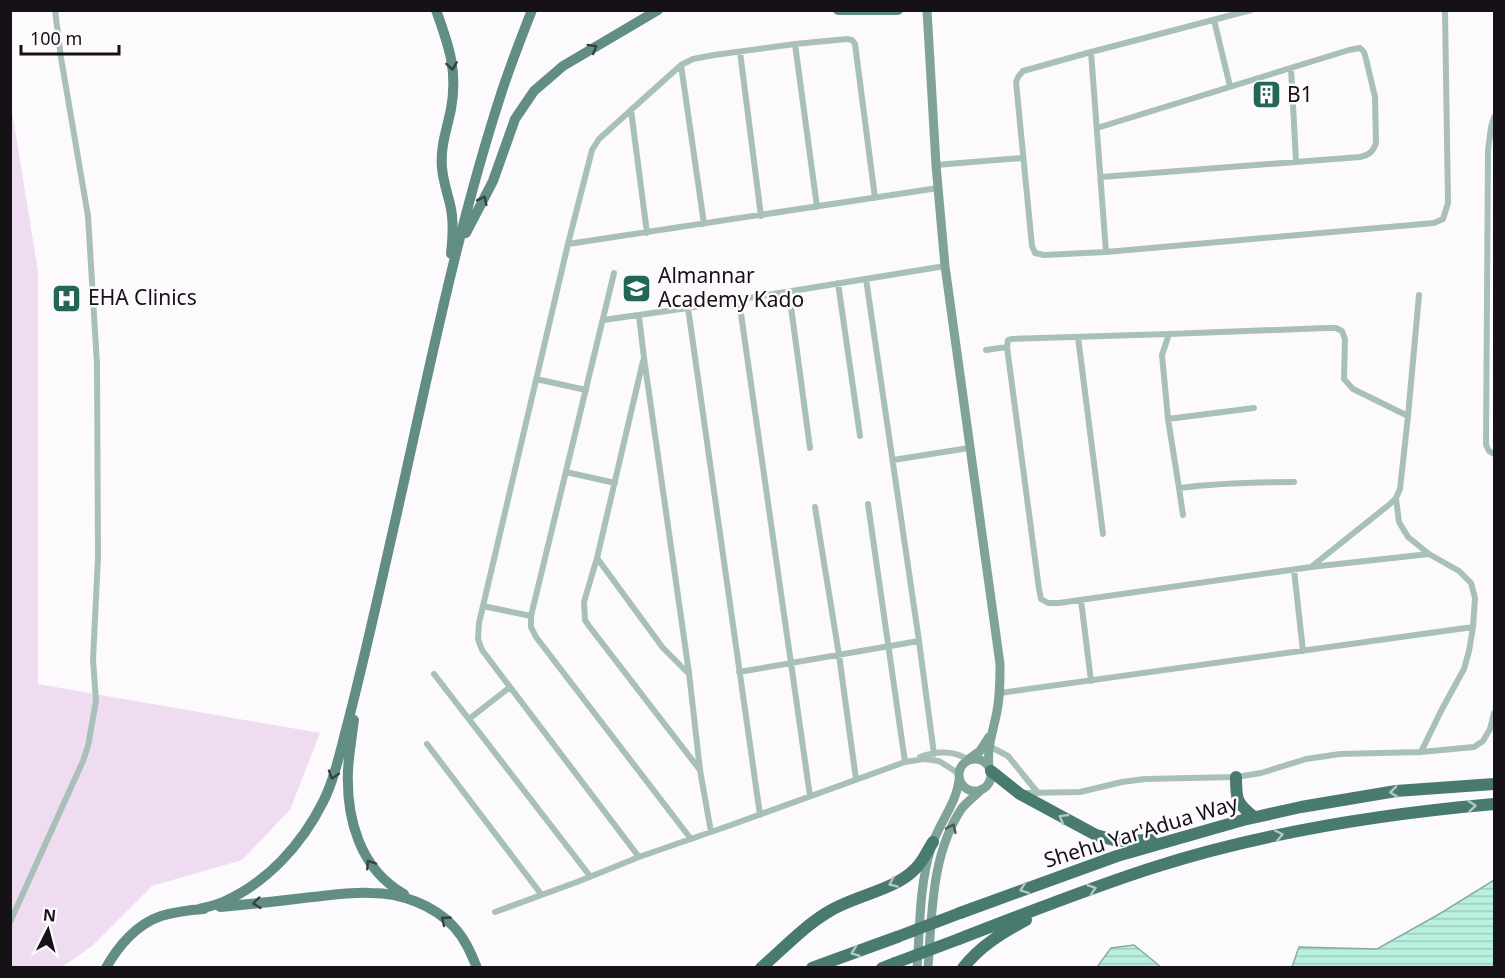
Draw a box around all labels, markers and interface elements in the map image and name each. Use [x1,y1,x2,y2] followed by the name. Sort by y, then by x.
[21,18,118,56] scale bar
[30,26,82,50] text: 100 m
[587,43,598,55] one-way arrow
[446,62,458,71] one-way arrow
[1250,79,1282,111] building icon: B1
[1287,80,1313,108] place label: B1
[476,196,487,206] one-way arrow
[658,261,804,313] place label: Almannar Academy Kado
[621,272,653,304] school or university icon: Almannar Academy Kado
[51,282,83,314] hospital icon: EHA Clinics
[88,283,197,311] place label: EHA Clinics
[328,769,340,780] one-way arrow
[1390,785,1399,797] one-way arrow
[1040,788,1241,874] street label: Shehu Yar'Adua Way
[1467,800,1476,813] one-way arrow
[1059,813,1069,825] one-way arrow
[944,823,956,834] one-way arrow
[1274,829,1284,842] one-way arrow
[366,859,377,870] one-way arrow
[889,876,900,888] one-way arrow
[1019,882,1030,895] one-way arrow
[1086,884,1097,897] one-way arrow
[252,896,261,909] one-way arrow
[18,900,78,960] north arrow
[42,903,57,927] text: N
[441,916,452,927] one-way arrow
[850,945,861,958] one-way arrow

